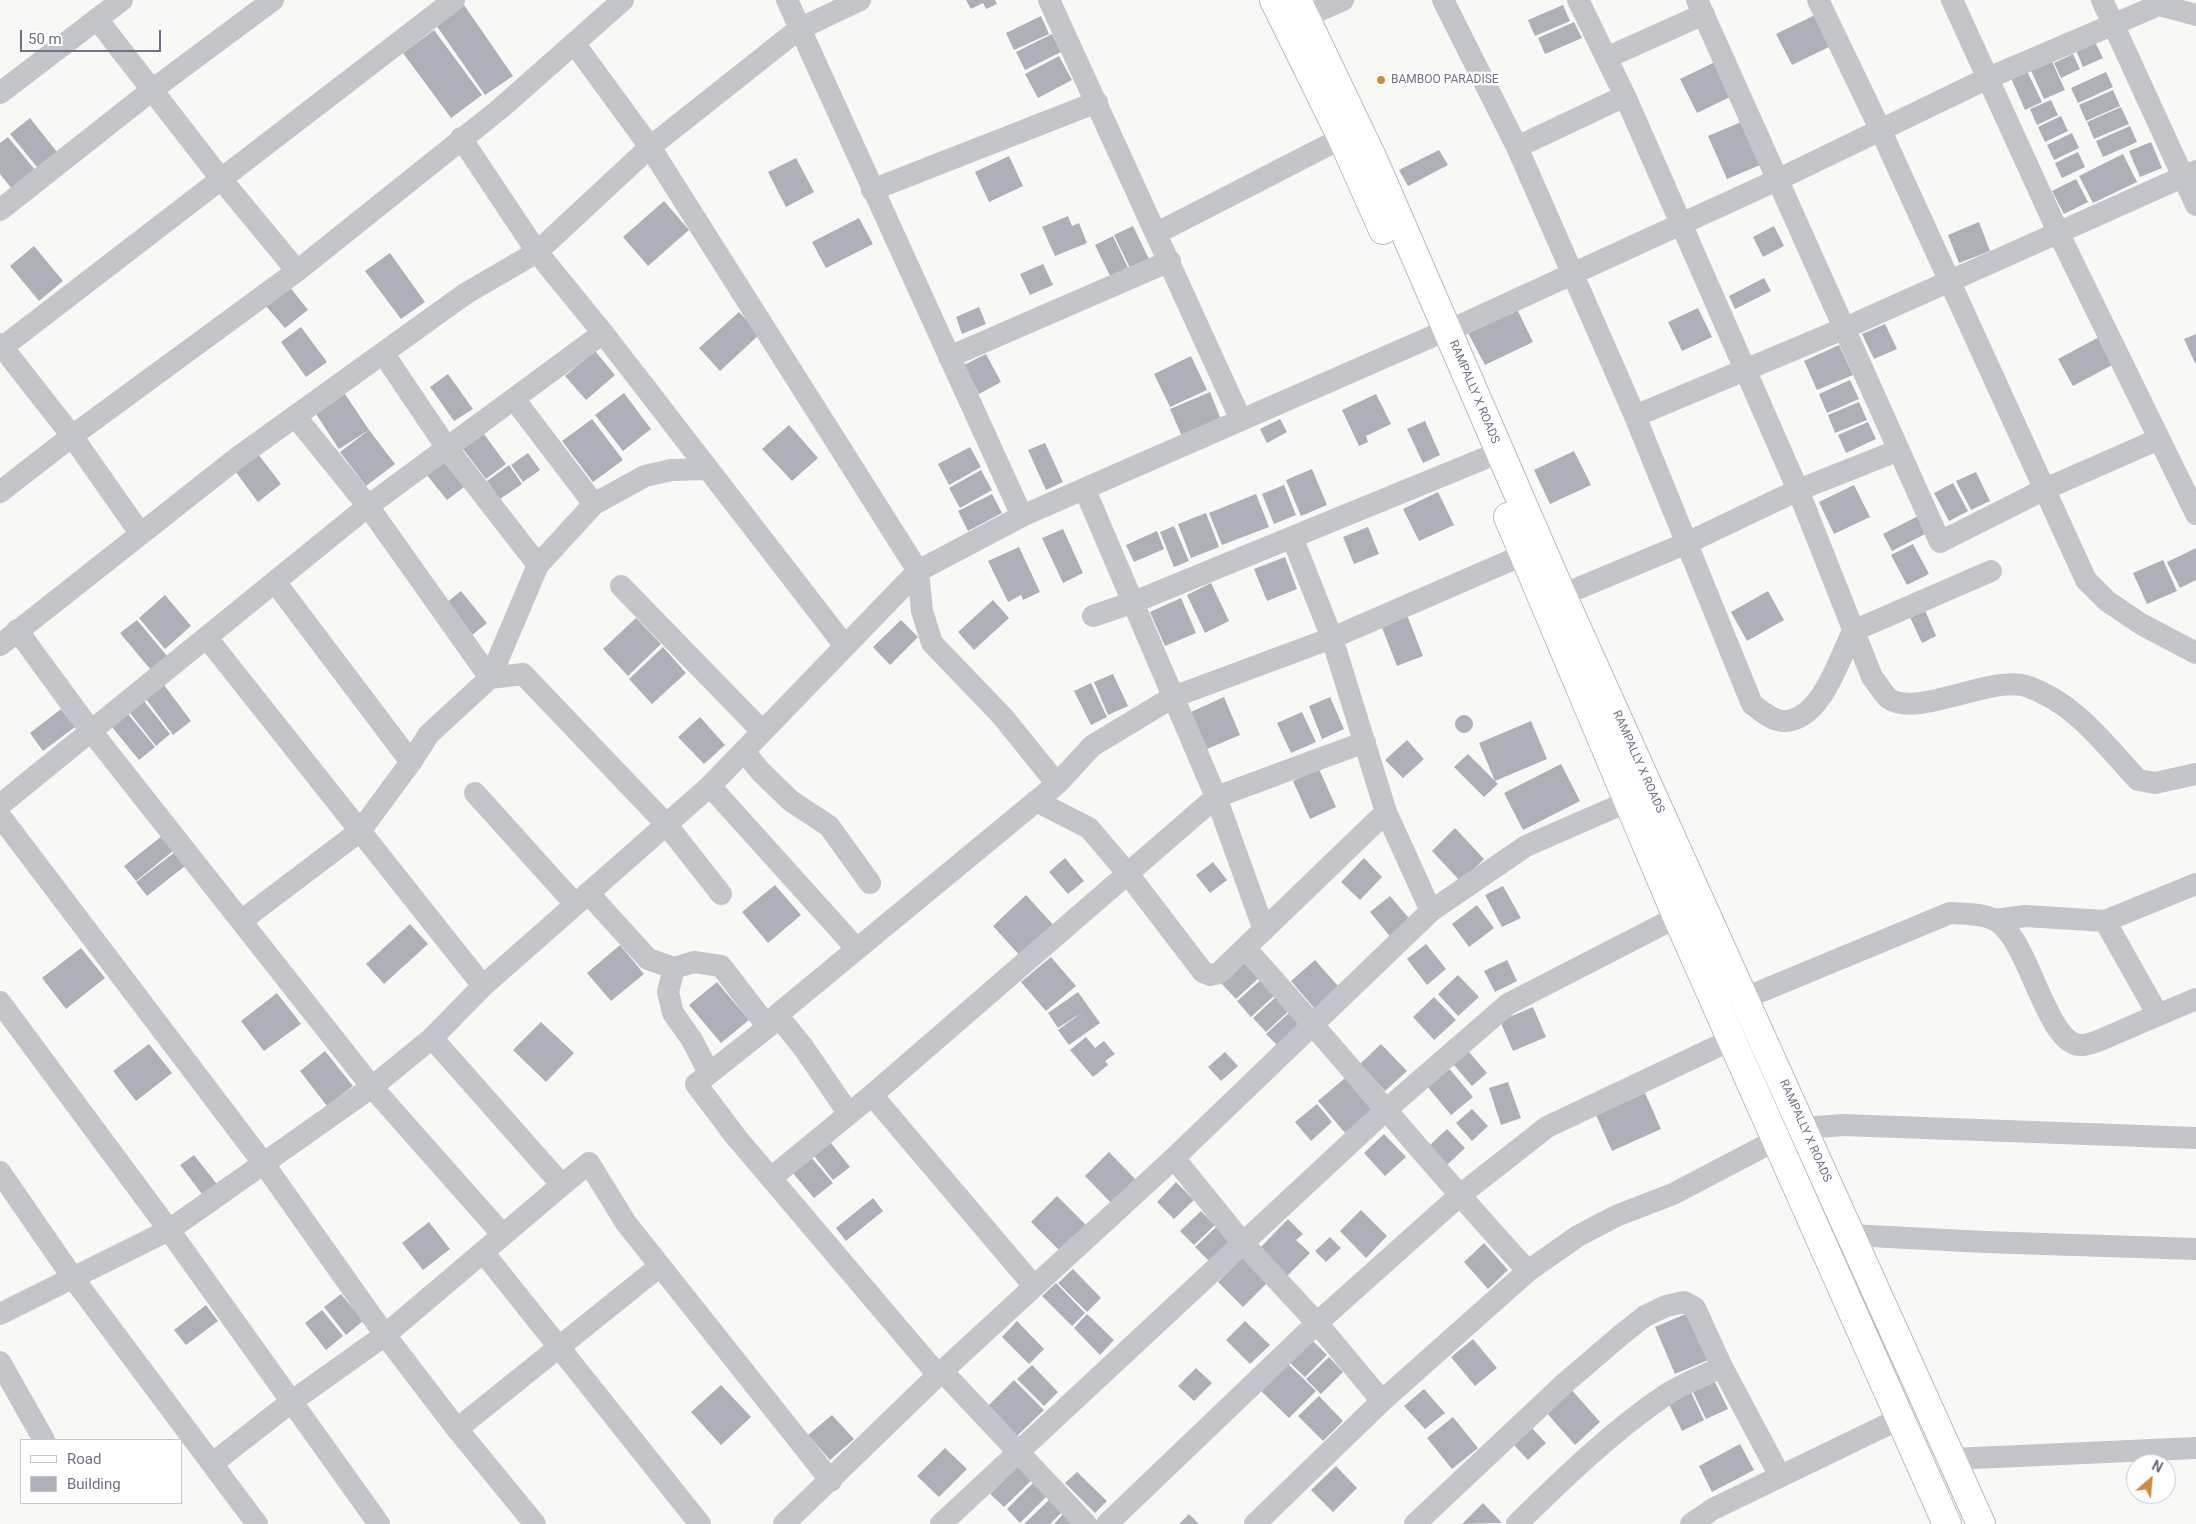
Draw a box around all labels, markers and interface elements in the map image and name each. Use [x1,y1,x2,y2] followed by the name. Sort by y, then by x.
[22,20,164,52] scale bar
[28,30,62,48] text: 50 m
[1391,73,1499,87] place label: BAMBOO PARADISE
[1375,74,1387,86] marker: BAMBOO PARADISE
[1446,338,1502,446] street label: RAMPALLY X ROADS
[1609,708,1667,816] street label: RAMPALLY X ROADS
[1776,1077,1834,1185] street label: RAMPALLY X ROADS
[20,1439,182,1504] legend
[67,1450,101,1468] text: Road
[2126,1454,2176,1504] north arrow
[2149,1457,2165,1476] text: N
[67,1475,121,1493] text: Building

